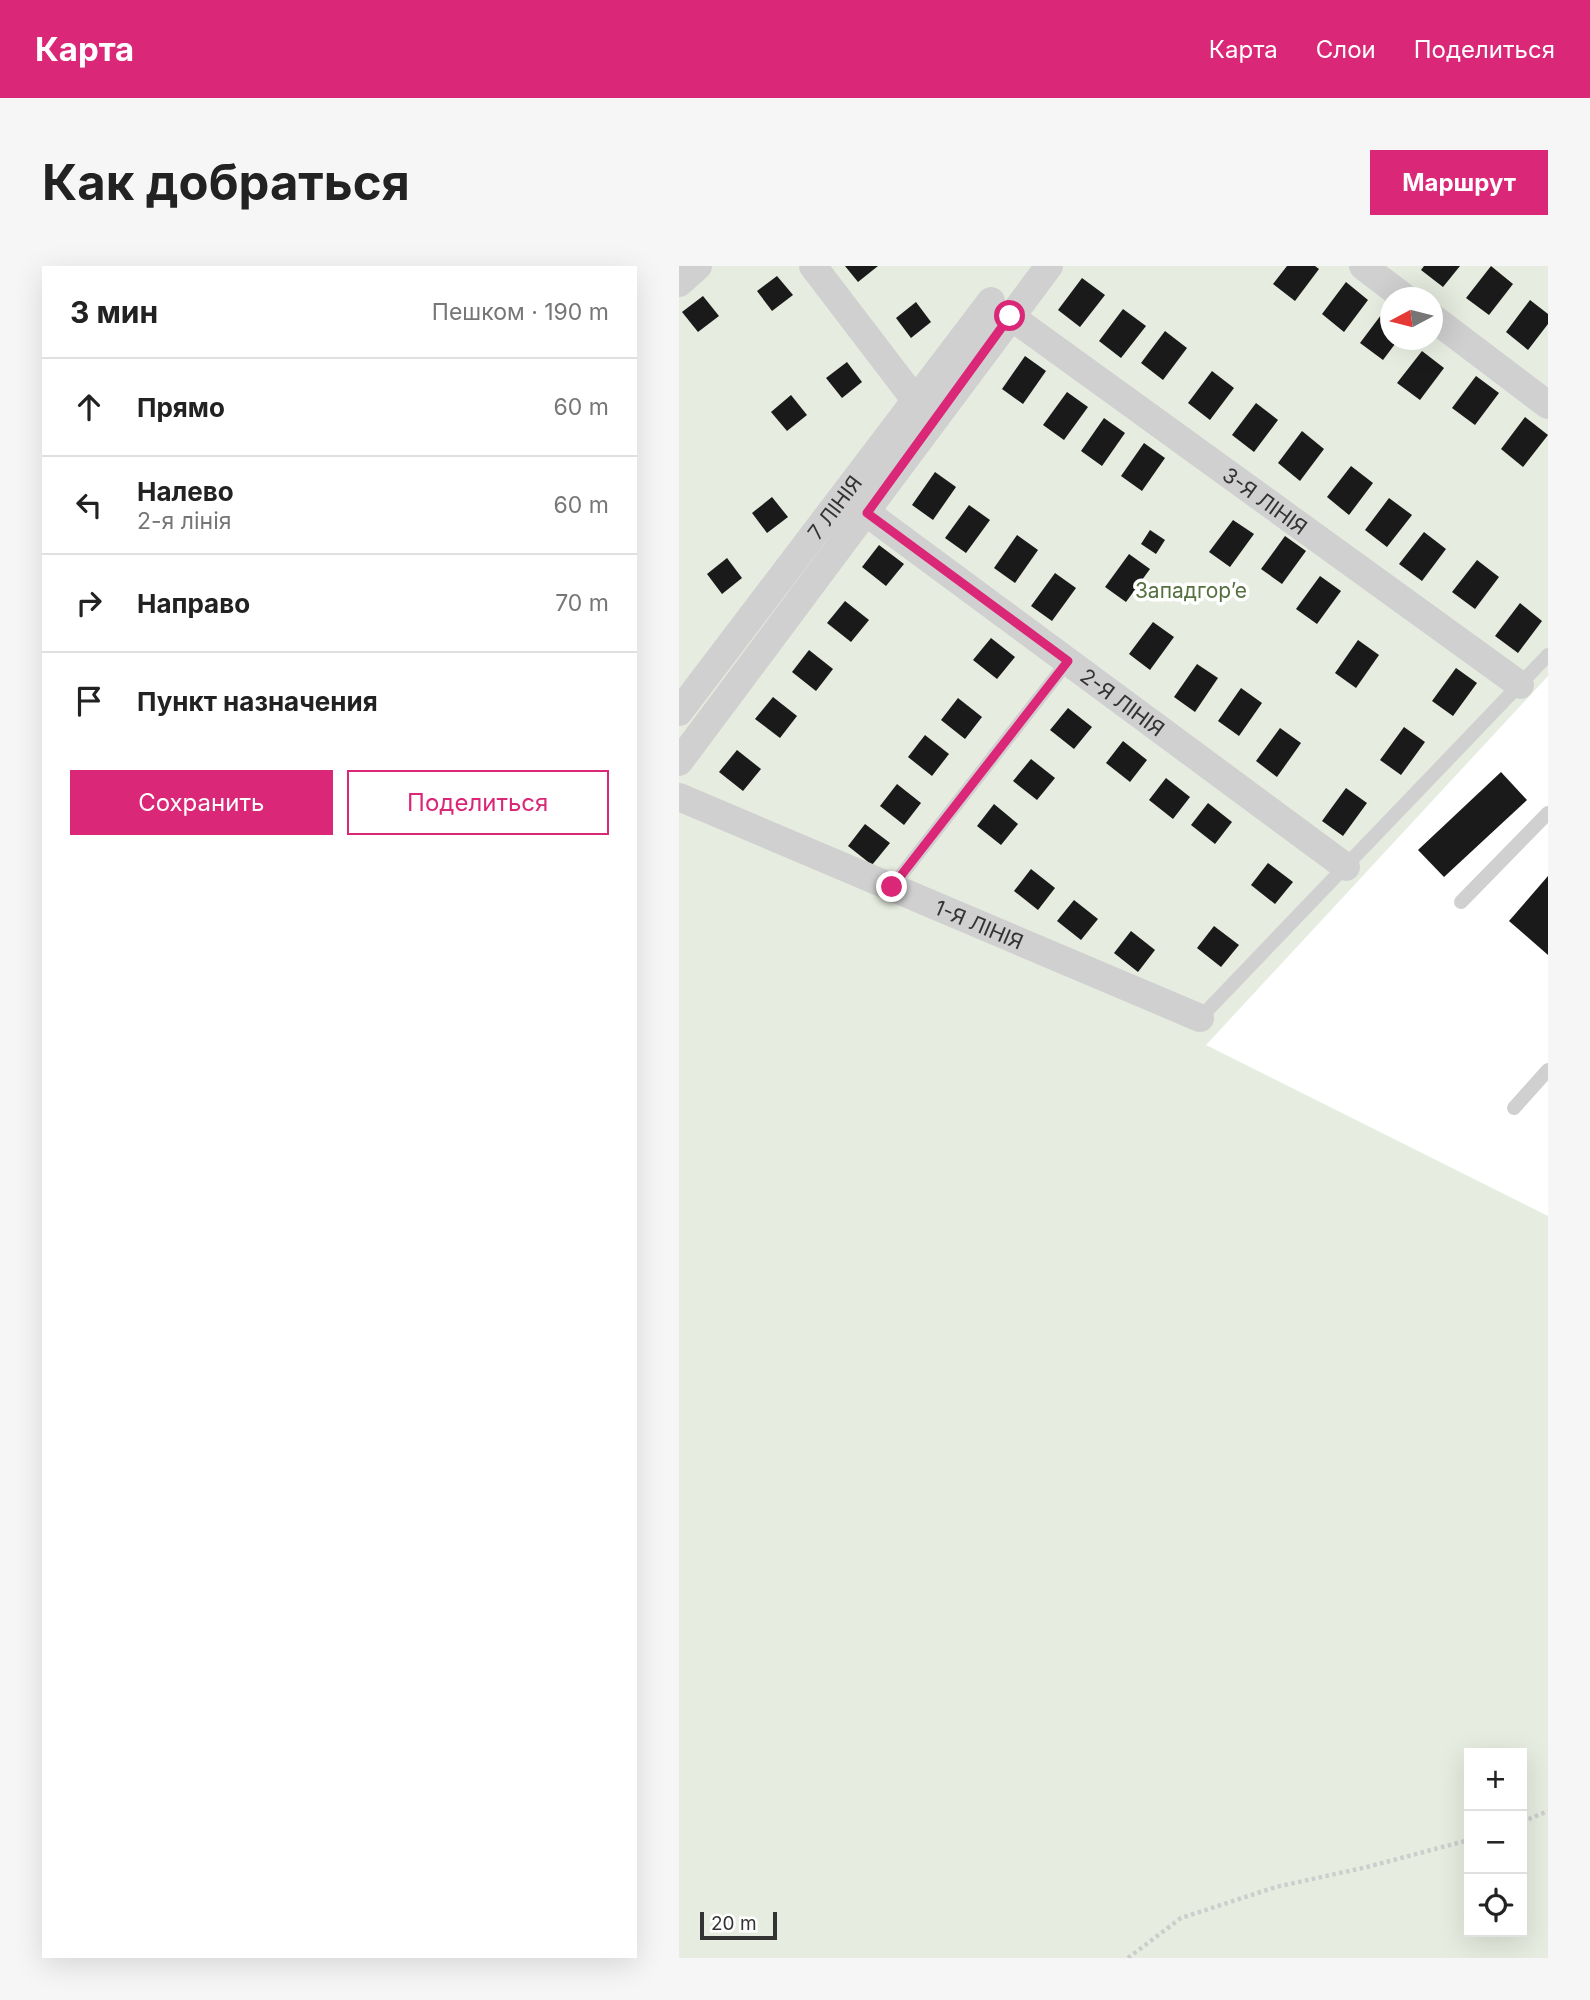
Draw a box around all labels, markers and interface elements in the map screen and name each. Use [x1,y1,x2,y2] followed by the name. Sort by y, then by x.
[35,29,134,69] text: Карта
[1209,35,1278,64] text: Карта
[1316,35,1376,64] text: Слои
[1414,35,1555,64] text: Поделиться
[1370,150,1548,215] button: Маршрут
[42,153,410,212] text: Как добраться
[1380,287,1443,350] north arrow
[70,294,158,330] text: 3 мин
[432,298,609,326] text: Пешком · 190 m
[994,300,1025,331] route start
[70,388,108,426] icon: ahead
[137,392,225,423] text: Прямо
[554,393,609,421] text: 60 m
[1218,462,1312,540] street label: 3-Я ЛІНІЯ
[802,470,867,544] street label: 7 ЛІНІЯ
[137,476,234,507] text: Налево
[70,486,108,524] icon: left
[554,491,609,519] text: 60 m
[137,507,232,535] text: 2-я лінія
[1135,578,1247,603] park label: Западгорʼе
[70,584,108,622] icon: right
[137,588,250,619] text: Направо
[555,589,609,617] text: 70 m
[1076,663,1170,741] street label: 2-Я ЛІНІЯ
[70,682,108,720] icon: arrive
[137,686,378,717] text: Пункт назначения
[70,770,333,835] button: Сохранить
[347,770,609,835] button: Поделиться
[876,871,907,902] route end
[931,894,1027,954] street label: 1-Я ЛІНІЯ
[1464,1748,1527,1937] map controls
[1464,1748,1527,1811] button: +
[1464,1811,1527,1874] button: −
[1464,1874,1527,1937] button: locate
[700,1909,777,1941] scale bar
[711,1912,757,1935] text: 20 m

